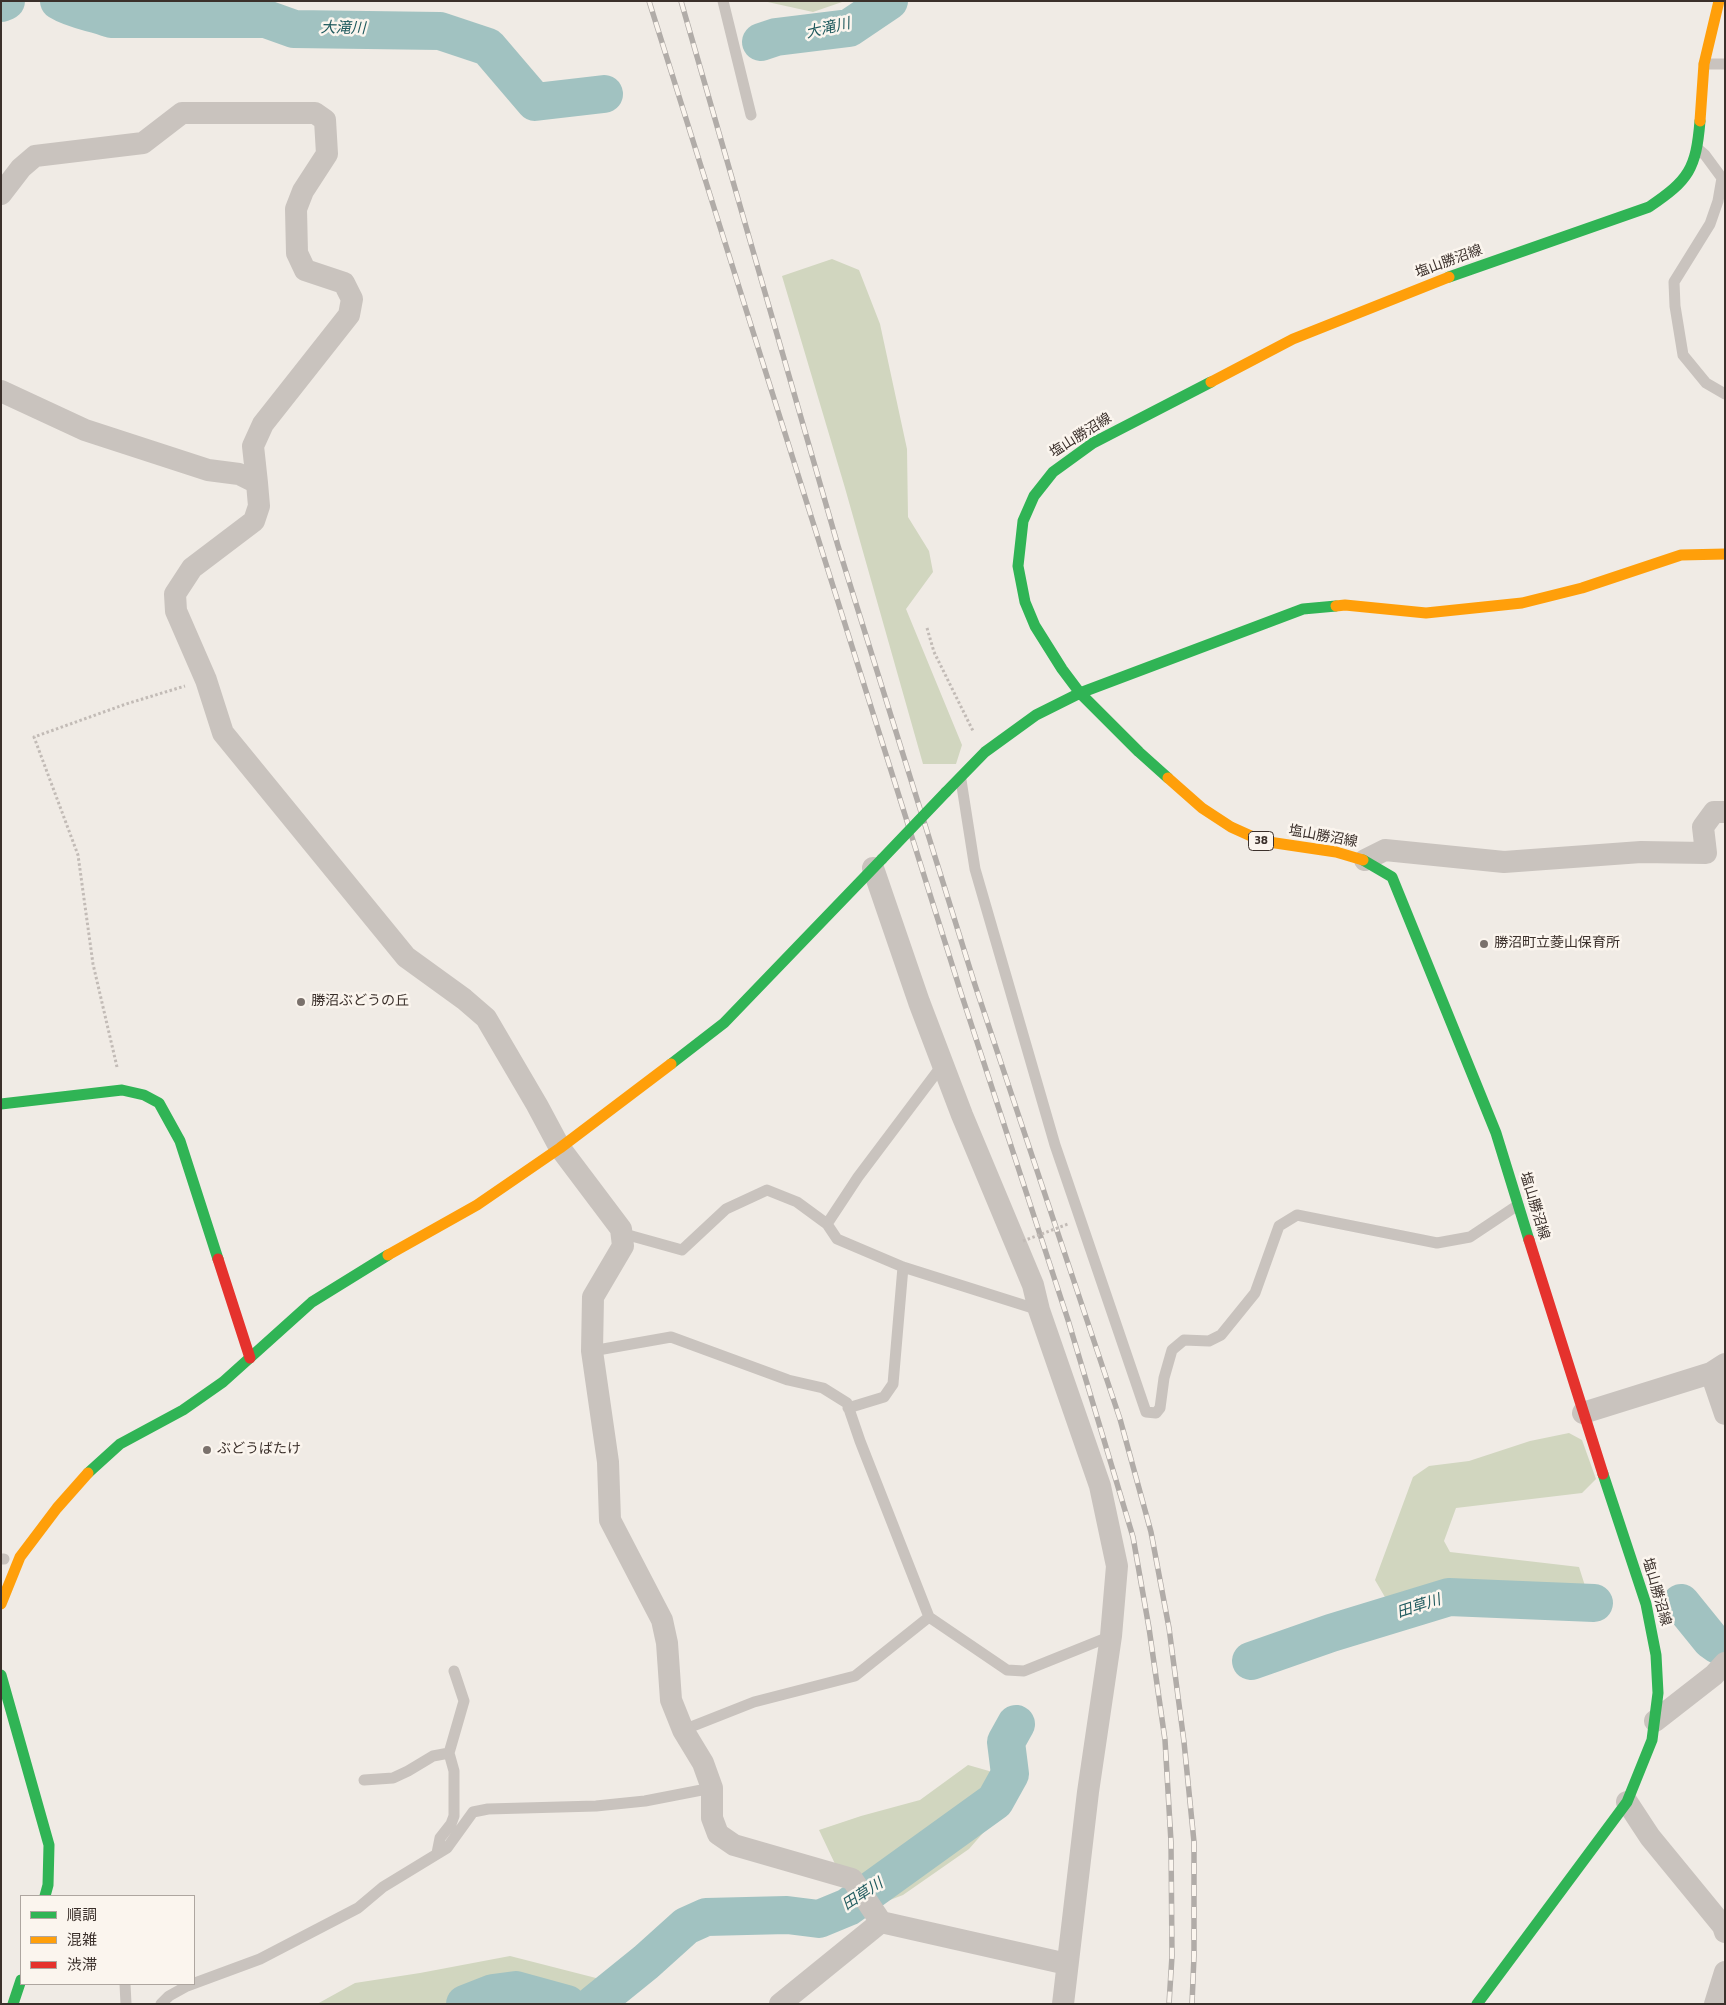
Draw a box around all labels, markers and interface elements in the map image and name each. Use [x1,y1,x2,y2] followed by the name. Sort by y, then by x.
[804,15,852,43] water label: 大滝川
[320,20,366,38] water label: 大滝川
[1413,242,1485,282] street label: 塩山勝沼線
[1047,410,1115,462] street label: 塩山勝沼線
[1287,823,1359,851] street label: 塩山勝沼線
[1248,831,1274,850] road number: 38
[1494,936,1620,952] place label: 勝沼町立菱山保育所
[1478,938,1490,950] marker: 勝沼町立菱山保育所
[311,994,409,1010] place label: 勝沼ぶどうの丘
[295,996,307,1008] marker: 勝沼ぶどうの丘
[1516,1170,1552,1242] street label: 塩山勝沼線
[217,1442,301,1458] place label: ぶどうばたけ
[201,1444,213,1456] marker: ぶどうばたけ
[1638,1556,1674,1628] street label: 塩山勝沼線
[1395,1591,1443,1623] water label: 田草川
[839,1875,887,1915] water label: 田草川
[20,1895,195,1985] legend
[67,1903,97,1926] text: 順調
[67,1928,97,1951] text: 混雑
[67,1953,97,1976] text: 渋滞

